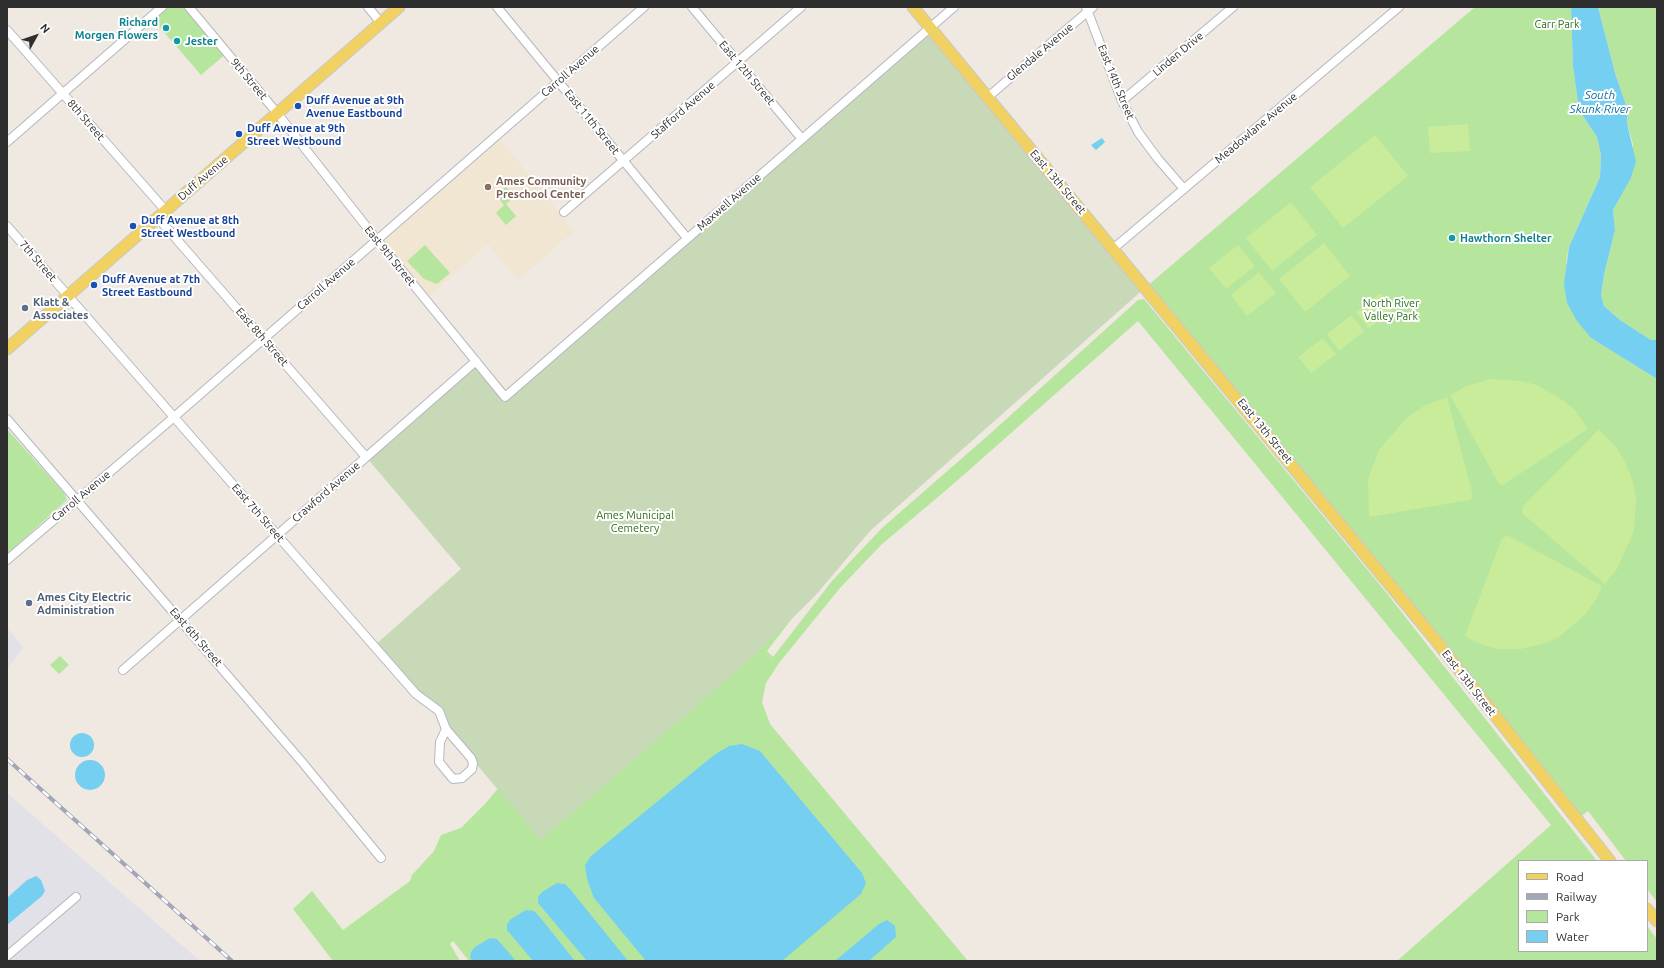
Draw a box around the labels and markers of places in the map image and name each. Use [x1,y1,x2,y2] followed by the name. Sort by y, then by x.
[75,15,158,41] place label: Richard Morgen Flowers
[161,23,171,33] marker: Richard Morgen Flowers
[185,34,218,48] place label: Jester
[172,36,182,46] marker: Jester
[306,93,404,119] place label: Duff Avenue at 9th Avenue Eastbound
[293,101,303,111] marker: Duff Avenue at 9th Avenue Eastbound
[247,121,345,147] place label: Duff Avenue at 9th Street Westbound
[234,129,244,139] marker: Duff Avenue at 9th Street Westbound
[496,174,586,200] place label: Ames Community Preschool Center
[483,182,493,192] marker: Ames Community Preschool Center
[141,213,239,239] place label: Duff Avenue at 8th Street Westbound
[128,221,138,231] marker: Duff Avenue at 8th Street Westbound
[1460,231,1552,245] place label: Hawthorn Shelter
[1447,233,1457,243] marker: Hawthorn Shelter
[102,272,200,298] place label: Duff Avenue at 7th Street Eastbound
[89,280,99,290] marker: Duff Avenue at 7th Street Eastbound
[33,295,88,321] place label: Klatt & Associates
[20,303,30,313] marker: Klatt & Associates
[37,590,131,616] place label: Ames City Electric Administration
[24,598,34,608] marker: Ames City Electric Administration

